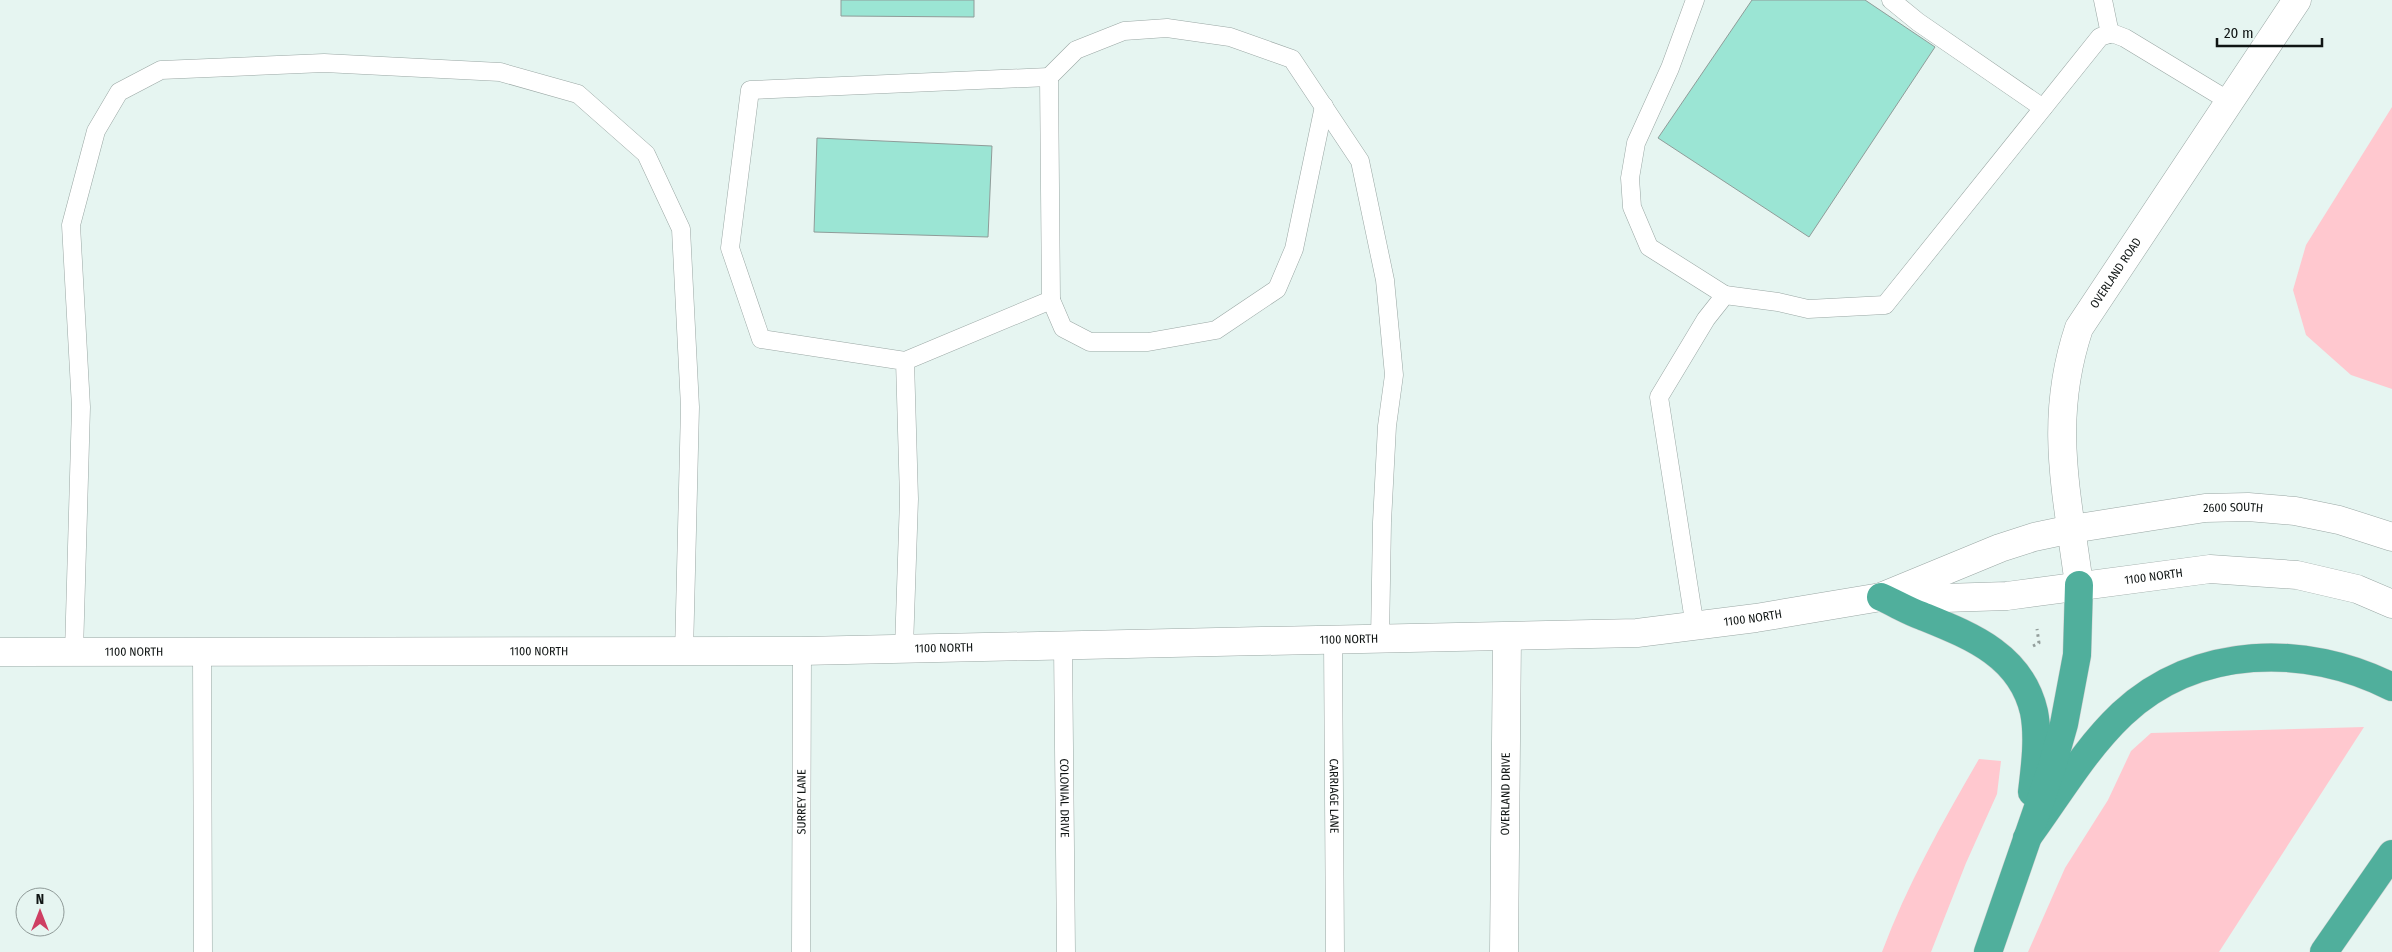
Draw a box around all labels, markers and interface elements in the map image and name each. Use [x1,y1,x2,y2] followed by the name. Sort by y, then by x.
[2217,15,2322,47] scale bar
[2224,24,2254,42] text: 20 m
[2087,235,2144,311] street label: OVERLAND ROAD
[2203,500,2264,515] street label: 2600 SOUTH
[2124,566,2184,587] street label: 1100 NORTH
[1723,607,1783,629] street label: 1100 NORTH
[1319,632,1378,647] street label: 1100 NORTH
[915,640,973,656] street label: 1100 NORTH
[510,644,568,658] street label: 1100 NORTH
[105,645,163,659] street label: 1100 NORTH
[1498,752,1513,836] street label: OVERLAND DRIVE
[1057,758,1072,838] street label: COLONIAL DRIVE
[1327,759,1341,834] street label: CARRIAGE LANE
[794,769,809,835] street label: SURREY LANE
[15,887,65,937] north arrow
[36,891,44,908] text: N

